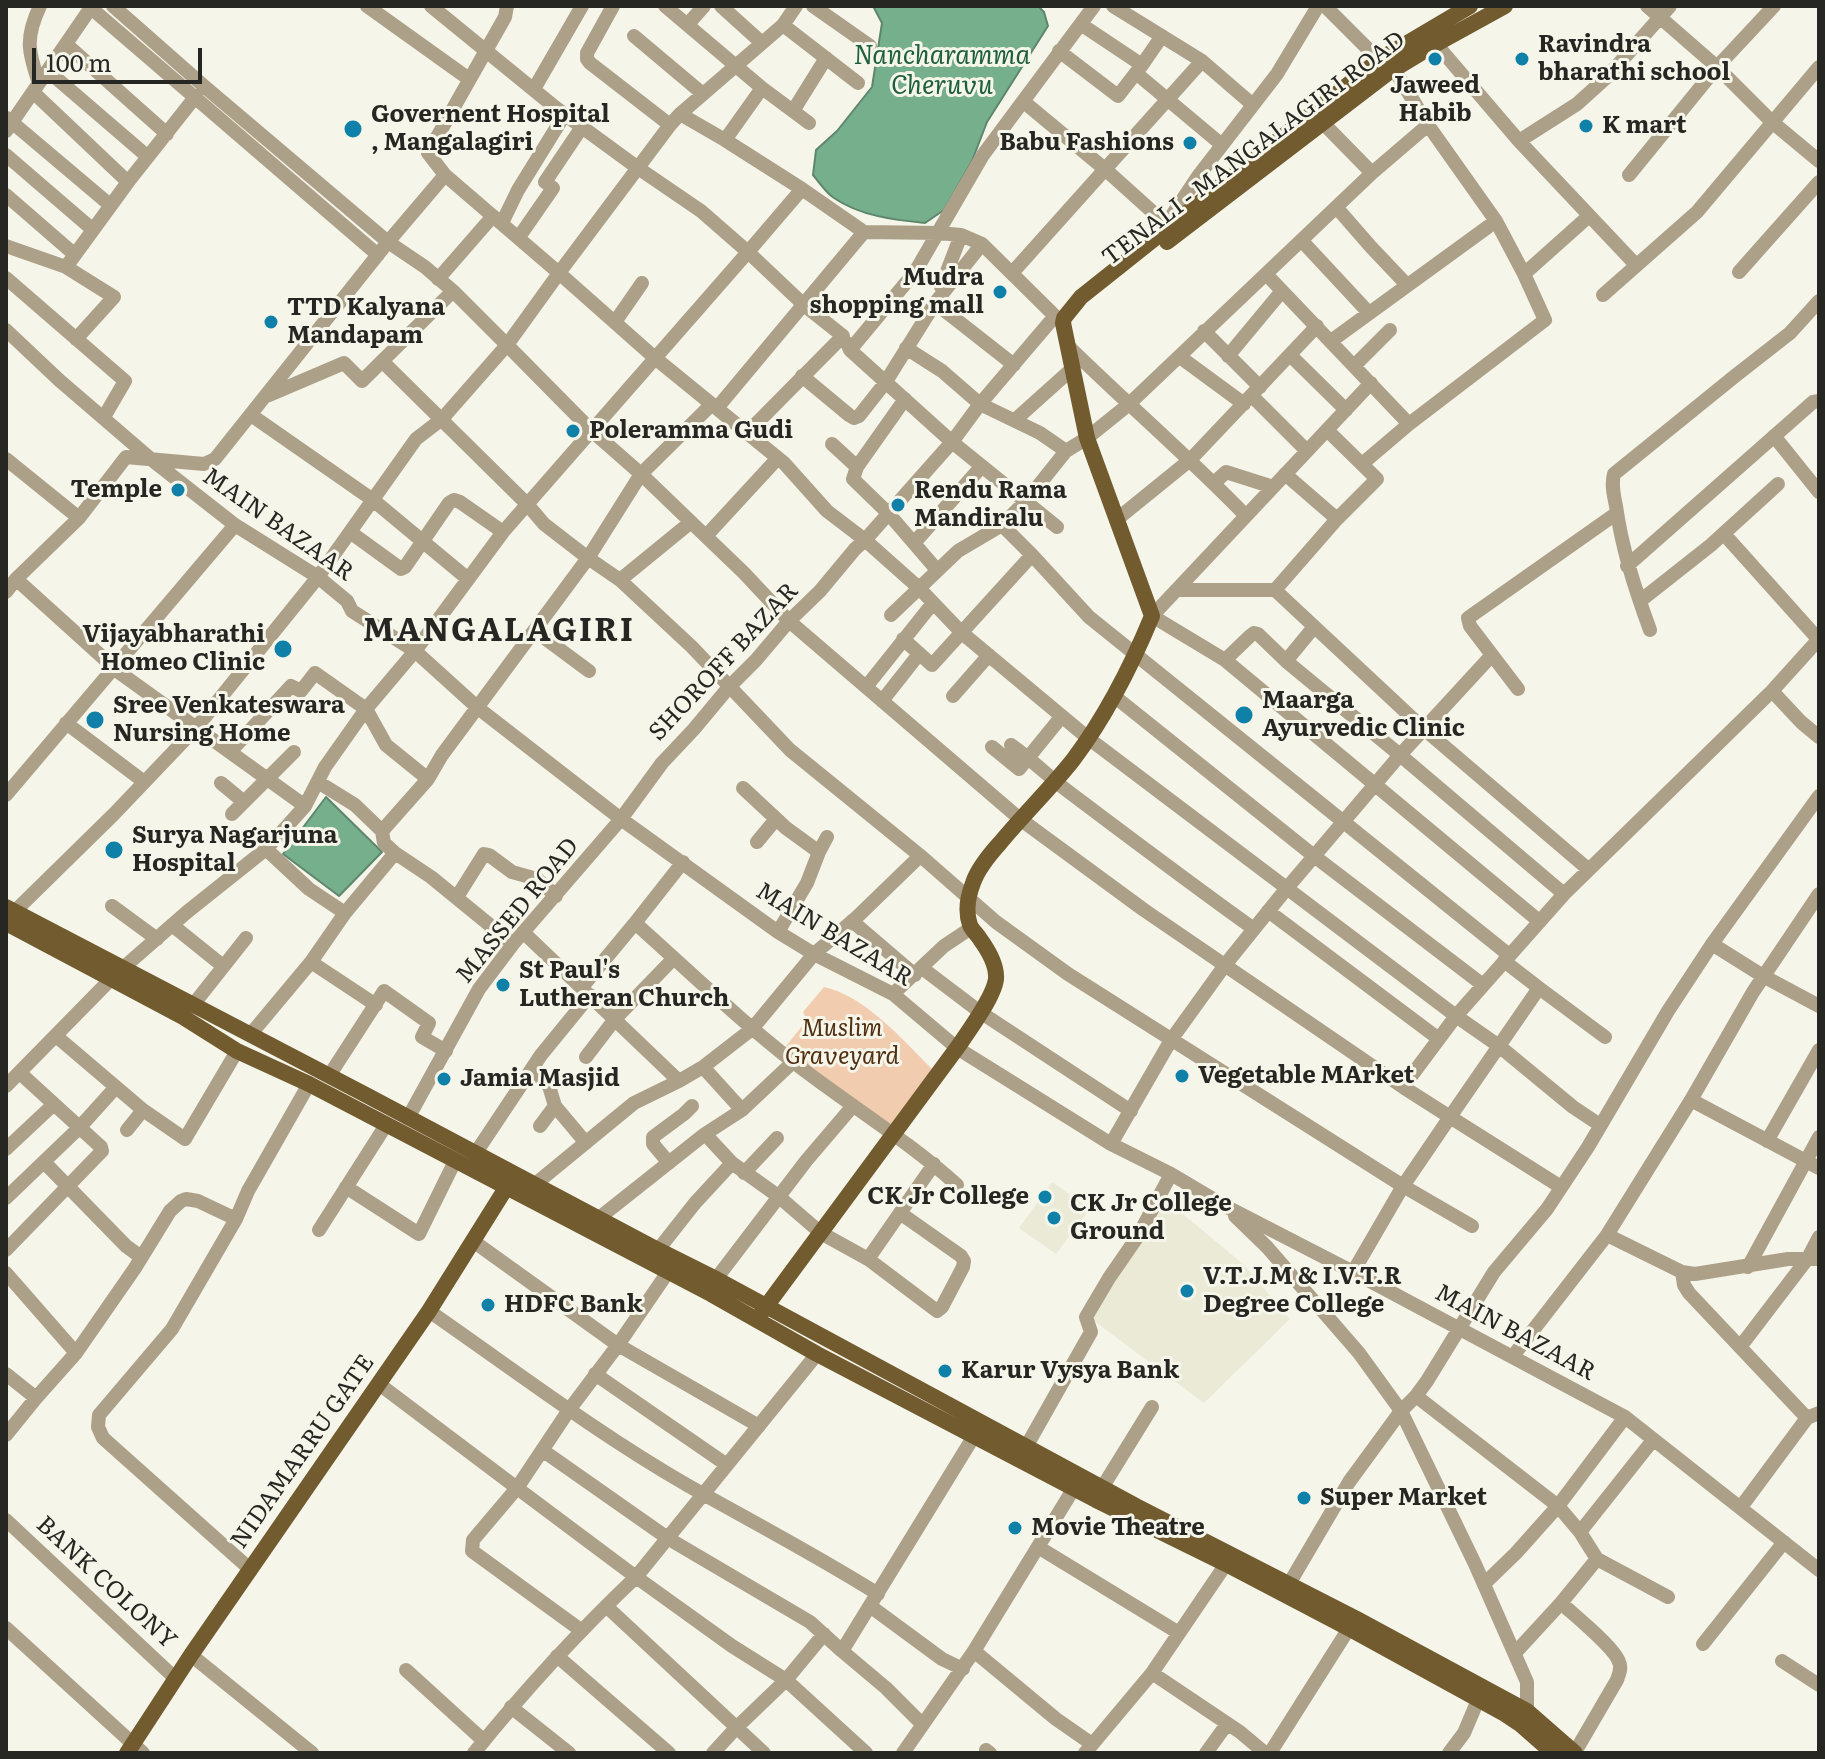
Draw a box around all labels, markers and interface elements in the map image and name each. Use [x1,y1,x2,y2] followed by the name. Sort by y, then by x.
[1097,26,1411,272] street label: TENALI - MANGALAGIRI ROAD
[1538,31,1730,87] place label: Ravindra bharathi school
[36,32,206,82] scale bar
[854,40,1030,102] water label: Nancharamma Cheruvu
[46,44,112,79] text: 100 m
[1426,50,1444,68] marker: Jaweed Habib
[1513,50,1531,68] marker: Ravindra bharathi school
[1390,72,1480,128] place label: Jaweed Habib
[371,101,610,157] place label: Governent Hospital , Mangalagiri
[1602,112,1687,140] place label: K mart
[1577,117,1595,135] marker: K mart
[342,118,364,140] marker: Governent Hospital , Mangalagiri
[999,129,1174,157] place label: Babu Fashions
[1181,134,1199,152] marker: Babu Fashions
[809,264,984,320] place label: Mudra shopping mall
[991,283,1009,301] marker: Mudra shopping mall
[287,294,445,350] place label: TTD Kalyana Mandapam
[262,313,280,331] marker: TTD Kalyana Mandapam
[589,417,793,445] place label: Poleramma Gudi
[564,422,582,440] marker: Poleramma Gudi
[197,462,359,588] street label: MAIN BAZAAR
[71,476,162,504] place label: Temple
[914,477,1067,533] place label: Rendu Rama Mandiralu
[169,481,187,499] marker: Temple
[889,496,907,514] marker: Rendu Rama Mandiralu
[643,577,805,747] street label: SHOROFF BAZAR
[363,613,635,651] district label: MANGALAGIRI
[83,621,265,677] place label: Vijayabharathi Homeo Clinic
[272,638,294,660] marker: Vijayabharathi Homeo Clinic
[1262,687,1465,743] place label: Maarga Ayurvedic Clinic
[113,692,345,748] place label: Sree Venkateswara Nursing Home
[1233,704,1255,726] marker: Maarga Ayurvedic Clinic
[84,709,106,731] marker: Sree Venkateswara Nursing Home
[132,822,338,878] place label: Surya Nagarjuna Hospital
[451,833,585,989] street label: MASSED ROAD
[103,839,125,861] marker: Surya Nagarjuna Hospital
[750,877,918,993] street label: MAIN BAZAAR
[519,957,729,1013] place label: St Paul's Lutheran Church
[494,976,512,994] marker: St Paul's Lutheran Church
[785,1015,899,1071] park label: Muslim Graveyard
[1198,1062,1414,1090] place label: Vegetable MArket
[460,1065,620,1093] place label: Jamia Masjid
[1173,1067,1191,1085] marker: Vegetable MArket
[435,1070,453,1088] marker: Jamia Masjid
[867,1183,1029,1211] place label: CK Jr College
[1036,1188,1054,1206] marker: CK Jr College
[1070,1190,1232,1246] place label: CK Jr College Ground
[1045,1209,1063,1227] marker: CK Jr College Ground
[1203,1263,1402,1319] place label: V.T.J.M & I.V.T.R Degree College
[1430,1279,1600,1387] street label: MAIN BAZAAR
[1178,1282,1196,1300] marker: V.T.J.M & I.V.T.R Degree College
[504,1291,643,1319] place label: HDFC Bank
[479,1296,497,1314] marker: HDFC Bank
[225,1349,381,1555] street label: NIDAMARRU GATE
[961,1357,1179,1385] place label: Karur Vysya Bank
[936,1362,954,1380] marker: Karur Vysya Bank
[1320,1484,1487,1512] place label: Super Market
[1295,1489,1313,1507] marker: Super Market
[30,1511,182,1655] street label: BANK COLONY
[1031,1514,1205,1542] place label: Movie Theatre
[1006,1519,1024,1537] marker: Movie Theatre

